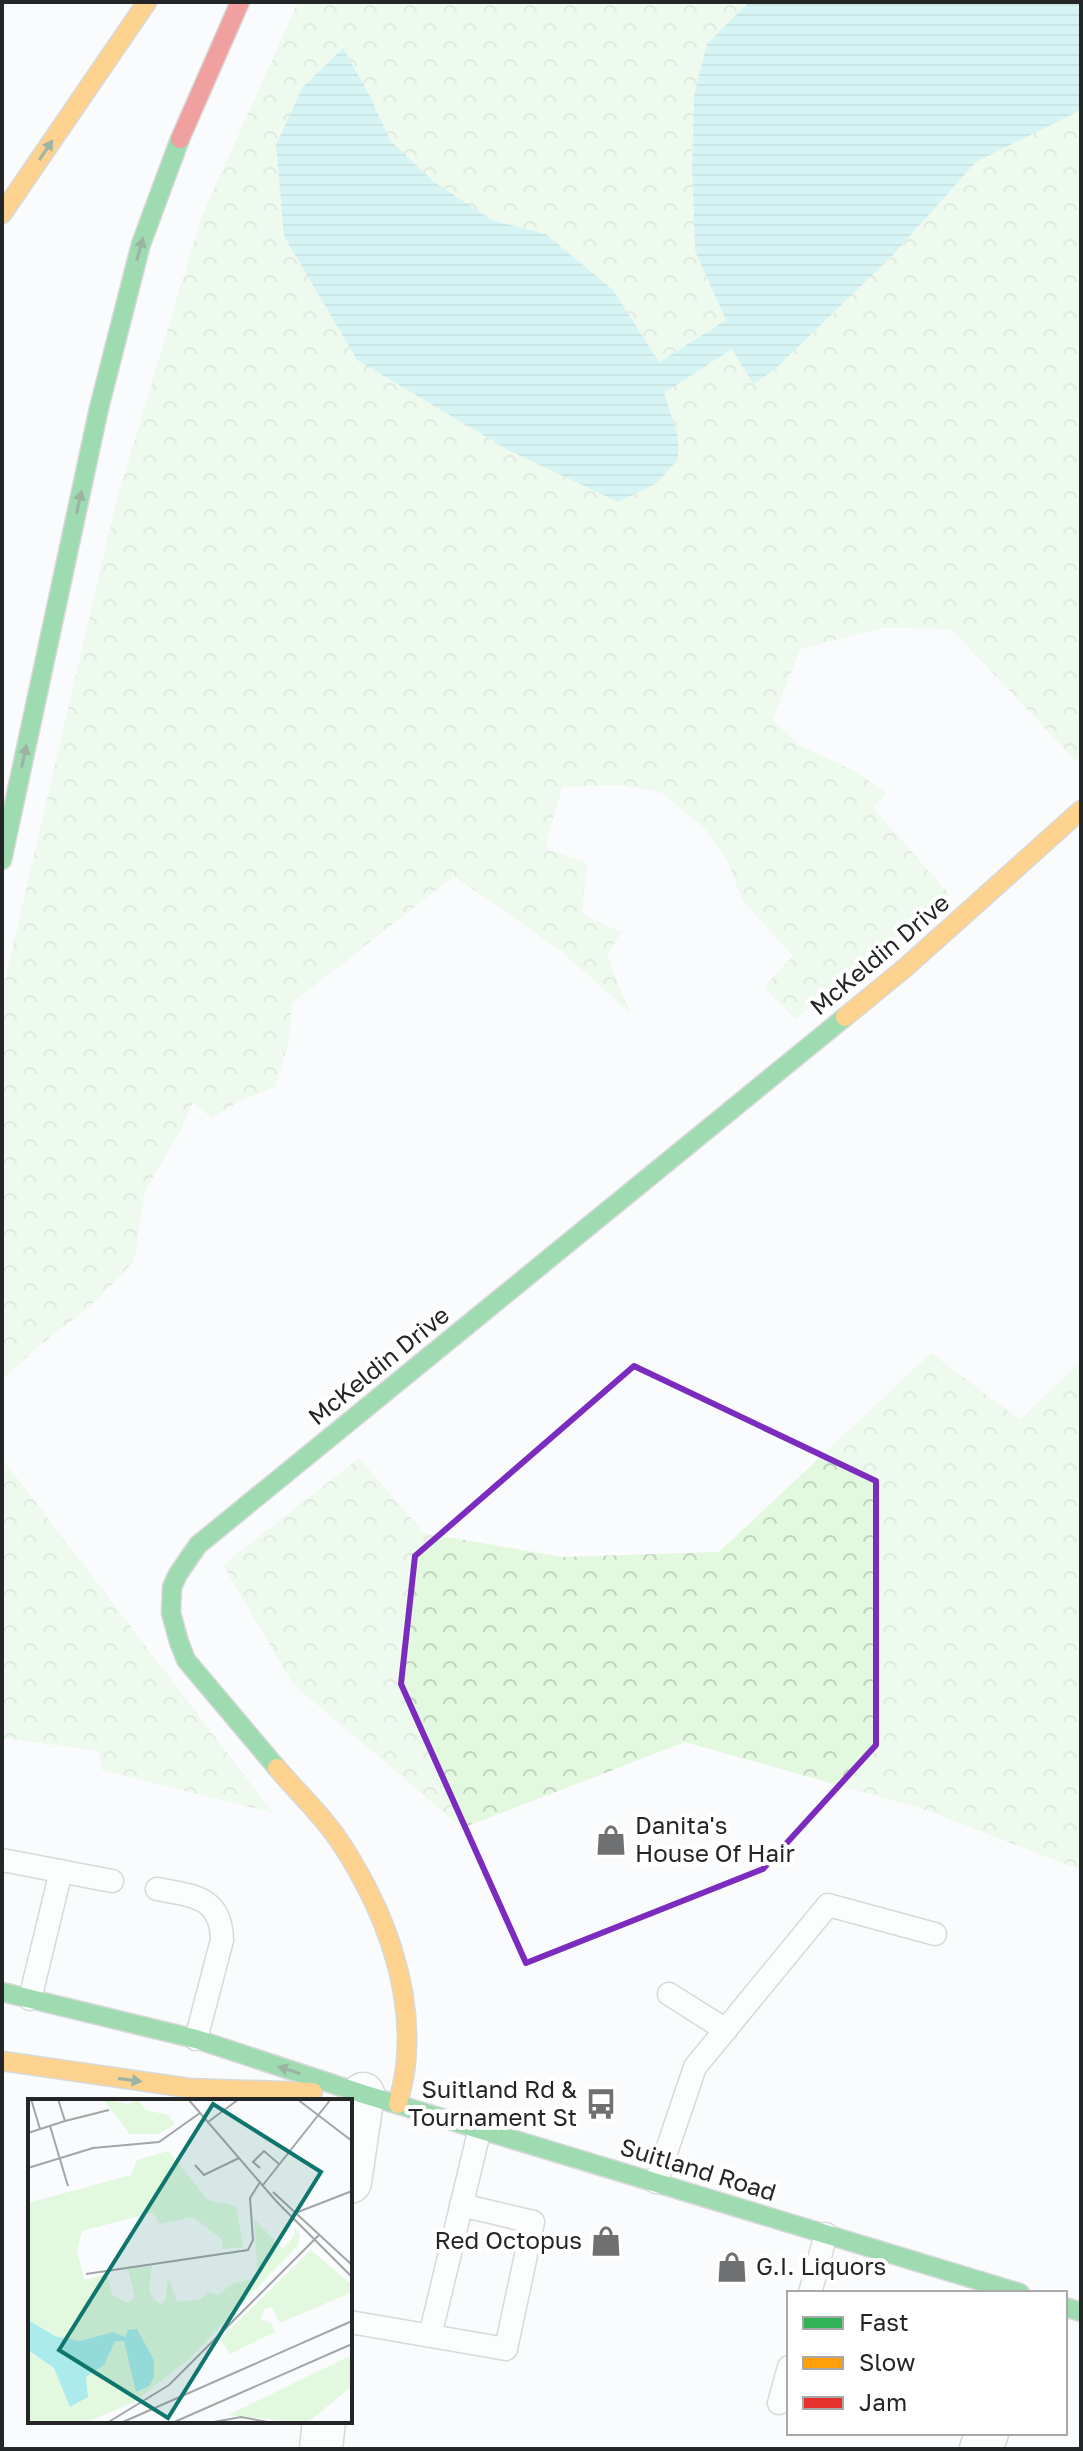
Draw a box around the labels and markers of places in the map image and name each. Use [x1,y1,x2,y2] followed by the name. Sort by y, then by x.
[635,1810,795,1867] place label: Danita's House Of Hair
[594,1823,628,1857] shop icon: Danita's House Of Hair
[408,2074,577,2131] place label: Suitland Rd & Tournament St
[584,2087,618,2121] bus stop icon: Suitland Rd & Tournament St
[589,2224,623,2258] shop icon: Red Octopus
[434,2225,582,2254] place label: Red Octopus
[715,2250,749,2284] shop icon: G.I. Liquors
[756,2251,886,2280] place label: G.I. Liquors

